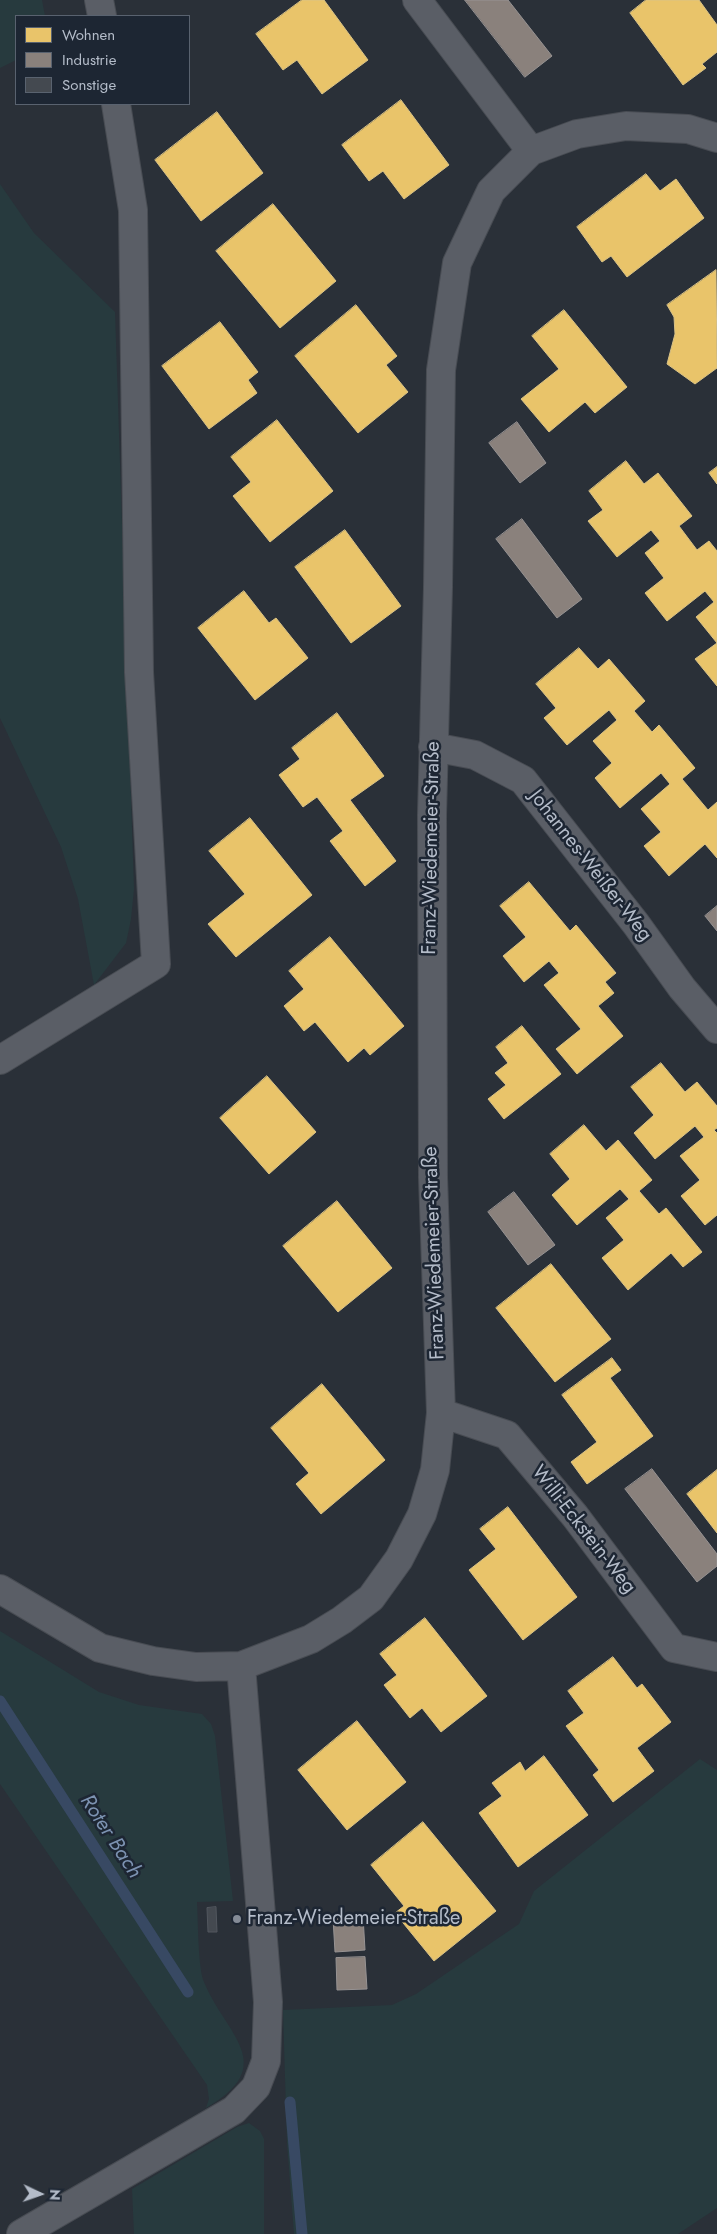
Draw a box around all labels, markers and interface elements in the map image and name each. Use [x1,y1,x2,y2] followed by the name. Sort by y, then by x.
[15,15,190,105] legend
[62,24,115,46] text: Wohnen
[62,49,116,71] text: Industrie
[62,74,116,96] text: Sonstige
[418,741,446,955] street label: Franz-Wiedemeier-Straße
[523,785,657,947] street label: Johannes-Weißer-Weg
[419,1146,451,1360] street label: Franz-Wiedemeier-Straße
[526,1461,640,1599] street label: Willi-Eckstein-Weg
[74,1790,146,1884] water label: Roter Bach
[247,1907,460,1931] place label: Franz-Wiedemeier-Straße
[231,1913,243,1925] marker: Franz-Wiedemeier-Straße
[15,2169,65,2219] north arrow
[45,2189,65,2201] text: N

